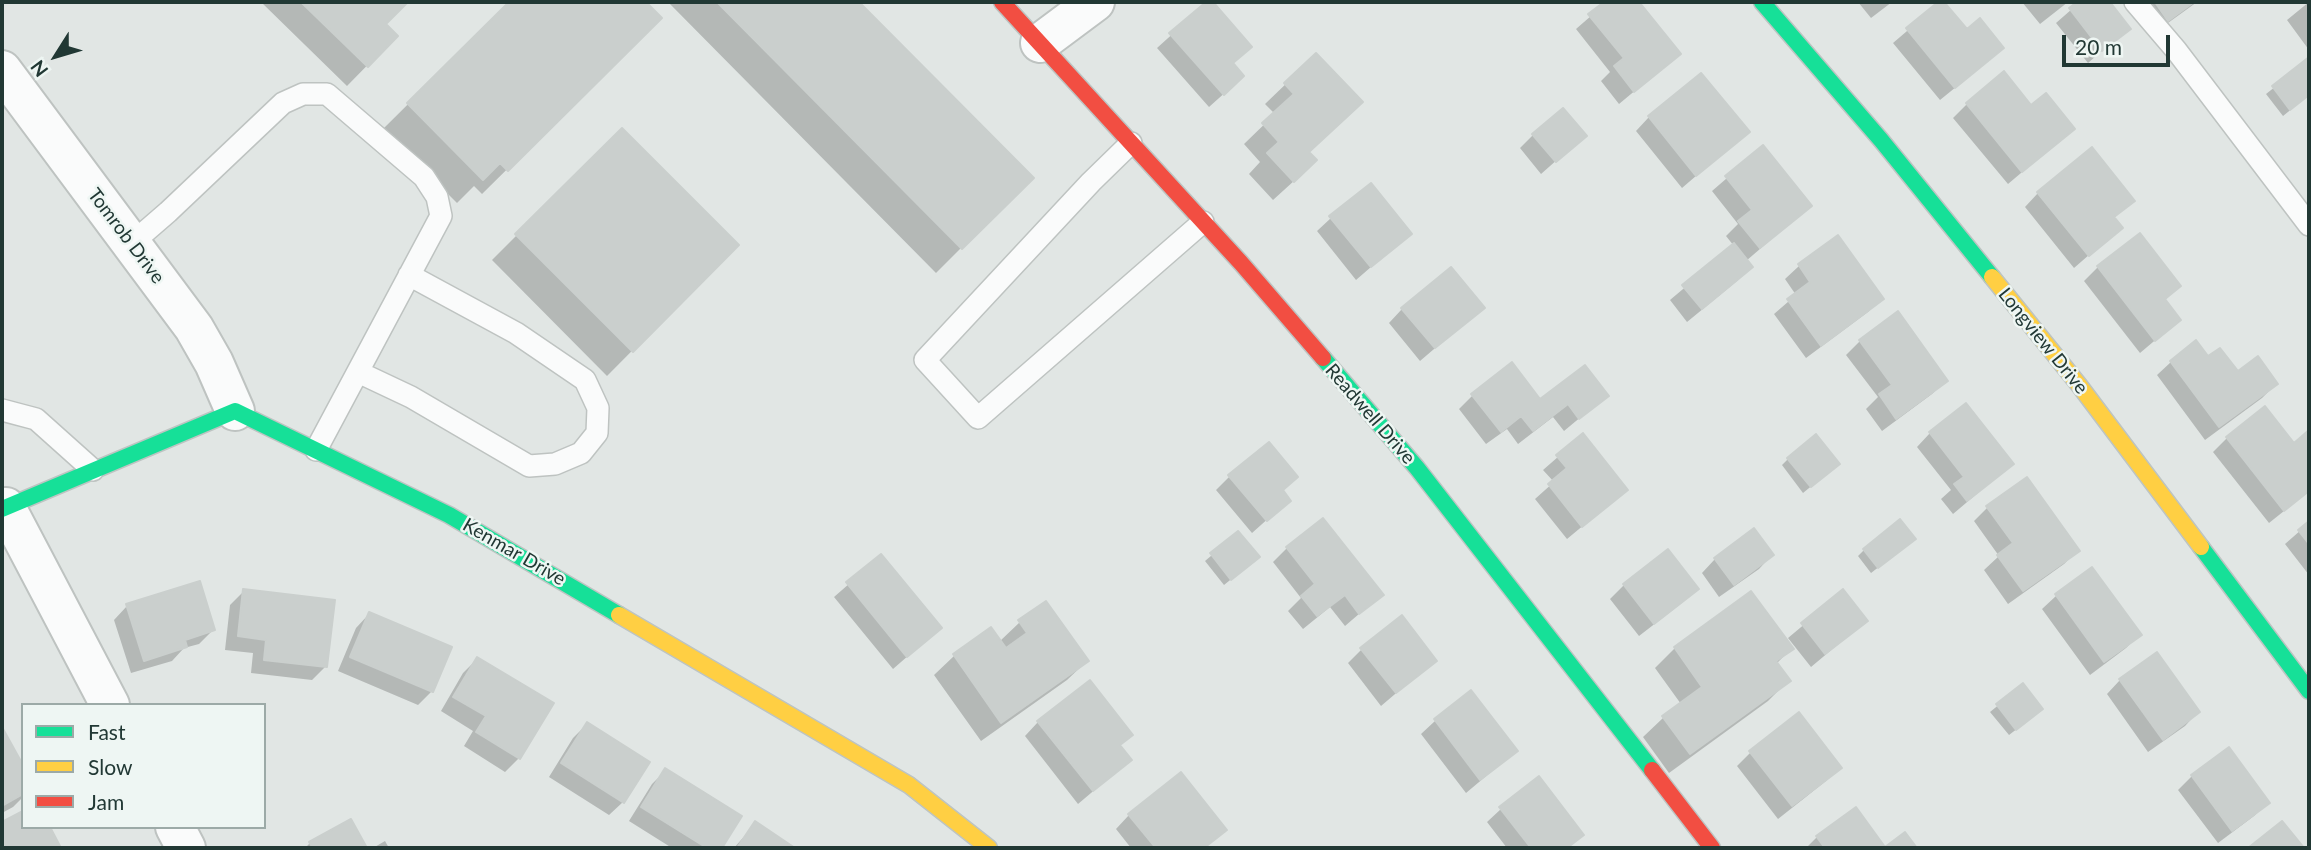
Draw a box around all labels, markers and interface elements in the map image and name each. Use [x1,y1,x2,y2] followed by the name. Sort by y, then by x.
[21,21,91,91] north arrow
[2066,21,2174,65] scale bar
[2075,34,2122,59] text: 20 m
[25,56,52,82] text: N
[83,184,169,288] street label: Tomrob Drive
[1993,283,2093,399] street label: Longview Drive
[1320,359,1420,469] street label: Readwell Drive
[459,513,569,591] street label: Kenmar Drive
[21,703,266,829] legend
[88,719,125,744] text: Fast
[88,754,132,779] text: Slow
[88,789,124,814] text: Jam

